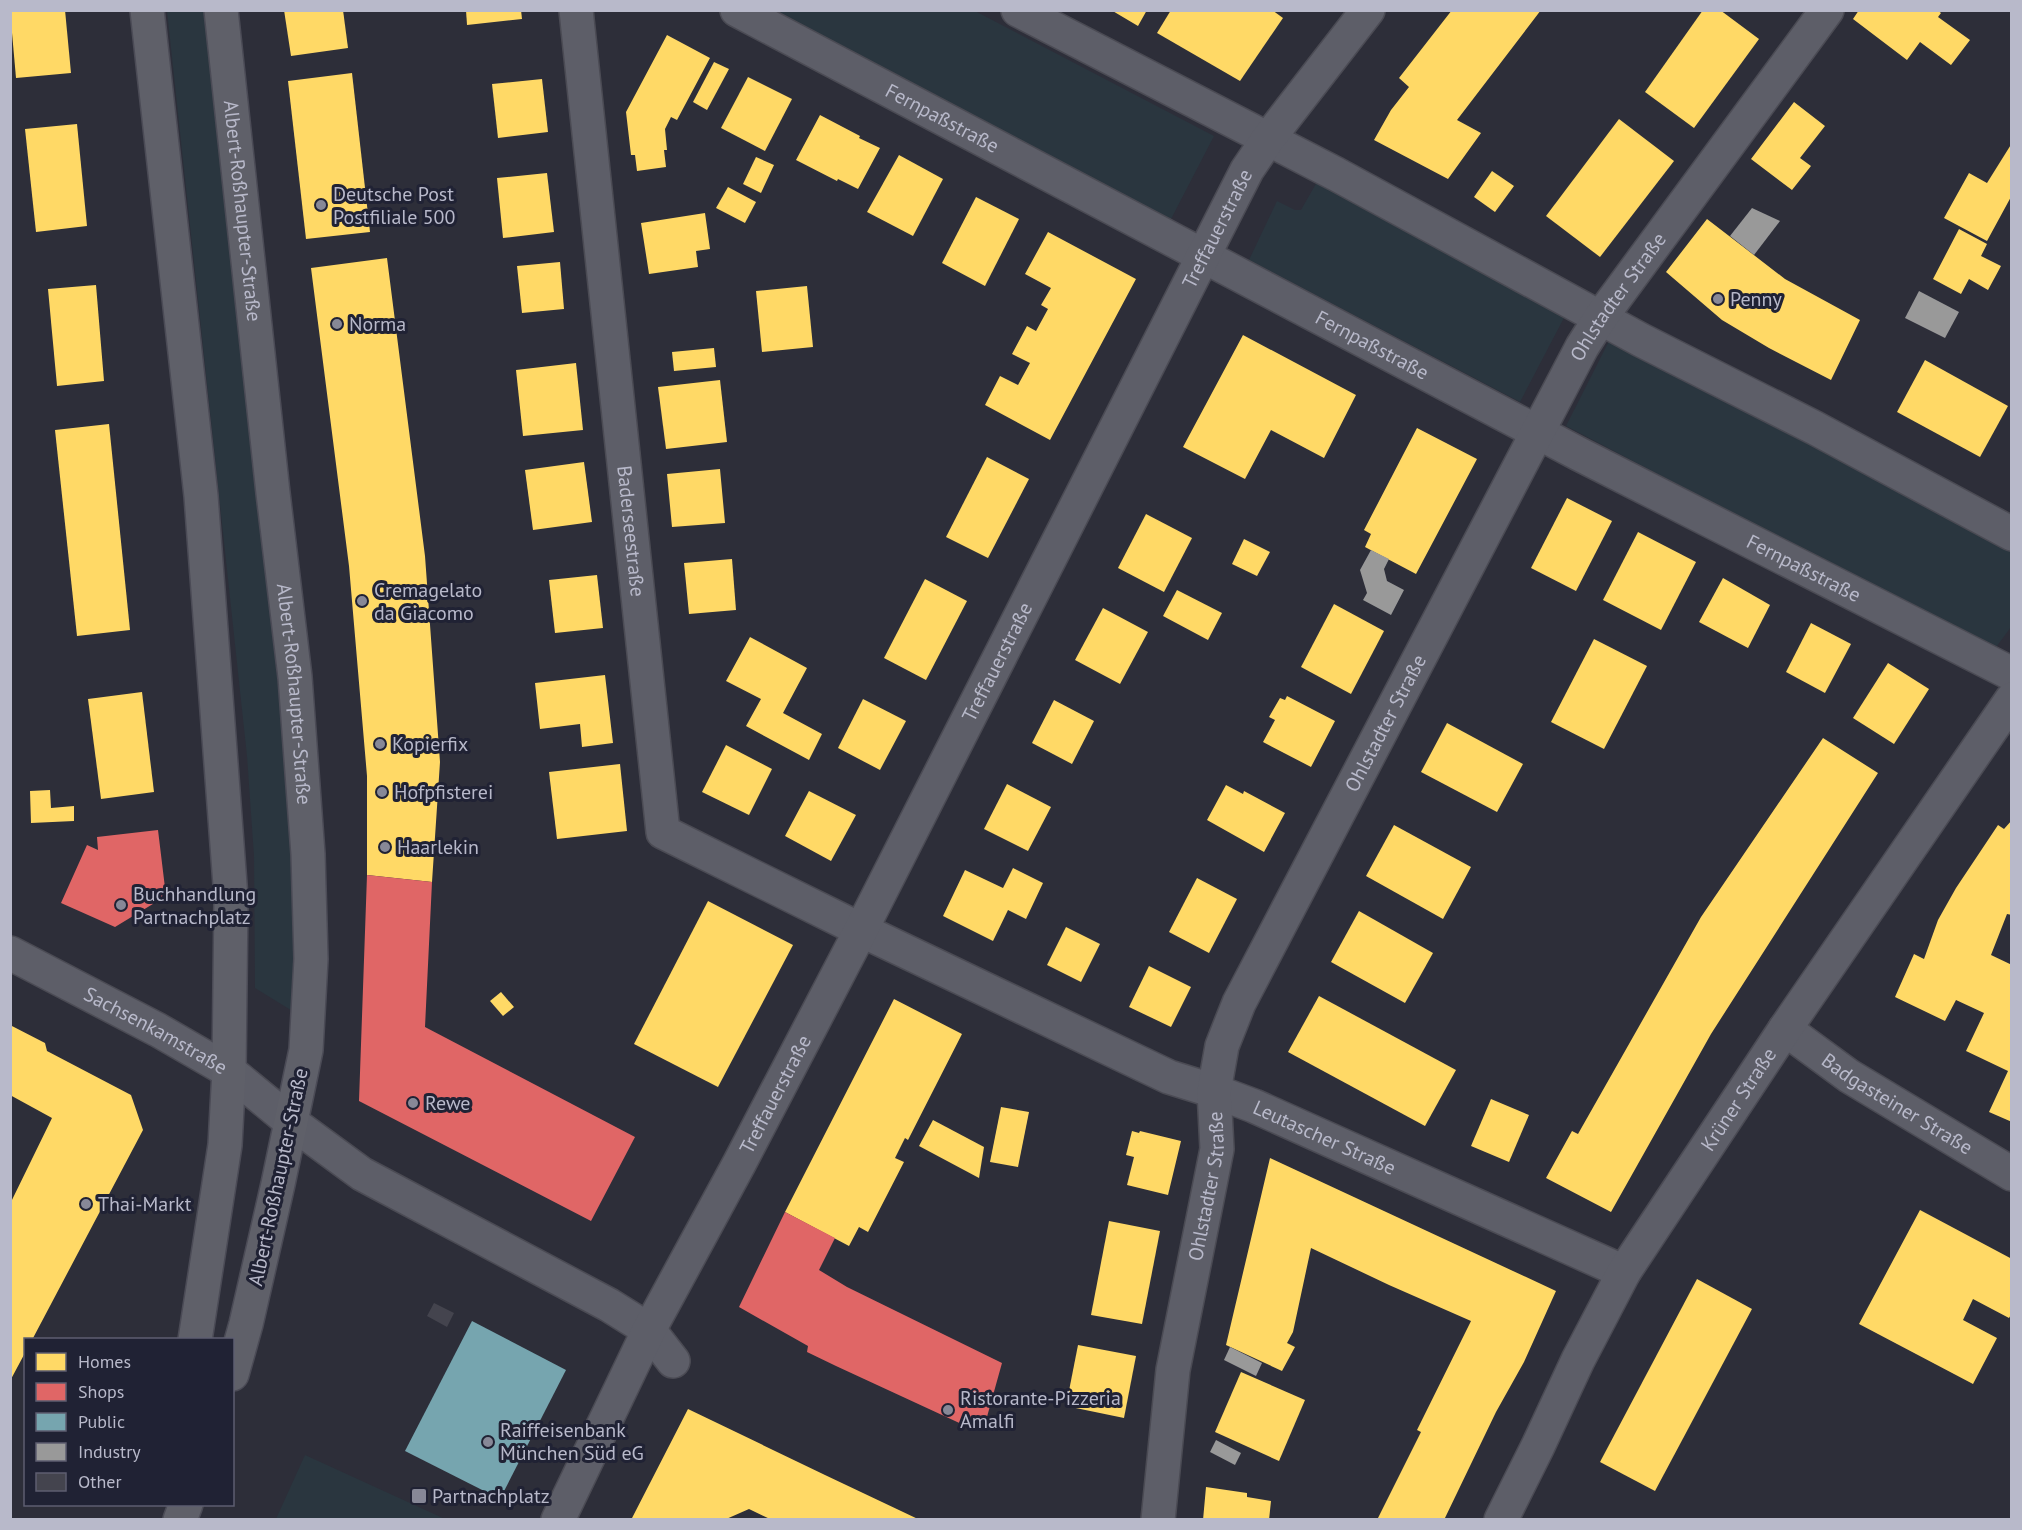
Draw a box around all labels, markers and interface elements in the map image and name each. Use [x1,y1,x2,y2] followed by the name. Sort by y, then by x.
[881,78,1003,159] street label: Fernpaßstraße
[218,99,267,323] street label: Albert-Roßhaupter-Straße
[1176,165,1258,293] street label: Treffauerstraße
[333,181,455,230] place label: Deutsche Post Postfiliale 500
[314,198,328,212] marker: Deutsche Post Postfiliale 500
[1564,227,1672,365] street label: Ohlstadter Straße
[1730,286,1783,312] place label: Penny
[1711,292,1725,306] marker: Penny
[1311,304,1433,386] street label: Fernpaßstraße
[349,311,406,337] place label: Norma
[330,317,344,331] marker: Norma
[611,464,651,598] street label: Baderseestraße
[1742,528,1865,608] street label: Fernpaßstraße
[374,577,482,626] place label: Cremagelato da Giacomo
[271,582,317,806] street label: Albert-Roßhaupter-Straße
[355,594,369,608] marker: Cremagelato da Giacomo
[956,598,1038,726] street label: Treffauerstraße
[1339,650,1432,796] street label: Ohlstadter Straße
[392,731,468,757] place label: Kopierfix
[373,737,387,751] marker: Kopierfix
[394,779,493,805] place label: Hofpfisterei
[375,785,389,799] marker: Hofpfisterei
[397,834,479,860] place label: Haarlekin
[378,840,392,854] marker: Haarlekin
[133,881,256,930] place label: Buchhandlung Partnachplatz
[114,898,128,912] marker: Buchhandlung Partnachplatz
[79,981,232,1080] street label: Sachsenkamstraße
[734,1031,817,1158] street label: Treffauerstraße
[1695,1043,1782,1156] street label: Krüner Straße
[1816,1047,1977,1160] street label: Badgasteiner Straße
[242,1066,314,1288] street label: Albert-Roßhaupter-Straße
[425,1090,471,1116] place label: Rewe
[1249,1094,1400,1181] street label: Leutascher Straße
[406,1096,420,1110] marker: Rewe
[1182,1111,1230,1263] street label: Ohlstadter Straße
[98,1191,192,1217] place label: Thai-Markt
[79,1197,93,1211] marker: Thai-Markt
[24,1338,234,1506] legend
[78,1350,131,1373] text: Homes
[78,1380,124,1403] text: Shops
[960,1385,1121,1434] place label: Ristorante-Pizzeria Amalfi
[941,1403,955,1417] marker: Ristorante-Pizzeria Amalfi
[78,1410,125,1433] text: Public
[500,1417,644,1466] place label: Raiffeisenbank München Süd eG
[481,1435,495,1449] marker: Raiffeisenbank München Süd eG
[78,1440,141,1463] text: Industry
[78,1470,122,1493] text: Other
[432,1483,550,1509] place label: Partnachplatz
[410,1487,428,1505] marker: Partnachplatz

